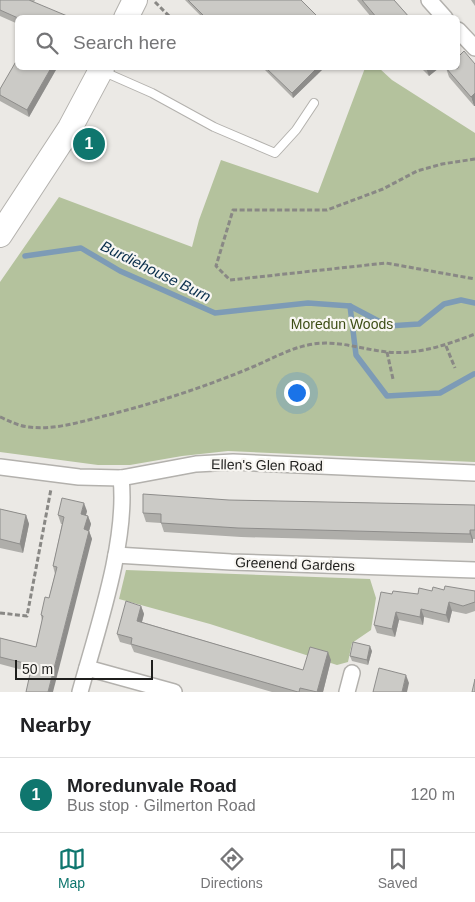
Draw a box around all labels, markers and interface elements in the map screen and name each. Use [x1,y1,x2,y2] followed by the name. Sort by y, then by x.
[15,15,460,70] search box
[33,29,61,57] icon: search
[73,32,177,53] text: Search here
[73,125,105,163] pin: 1
[98,237,214,305] water label: Burdiehouse Burn
[291,316,393,332] park label: Moredun Woods
[284,380,310,406] your location
[211,456,323,474] street label: Ellen's Glen Road
[235,554,355,574] street label: Greenend Gardens
[15,657,152,680] scale bar
[22,661,53,677] text: 50 m
[20,713,91,736] text: Nearby
[67,775,237,796] text: Moredunvale Road
[32,786,40,803] text: 1
[411,786,455,803] text: 120 m
[67,797,256,814] text: Bus stop · Gilmerton Road
[58,845,86,891] tab: Map
[201,845,263,891] tab: Directions
[378,845,417,891] tab: Saved

